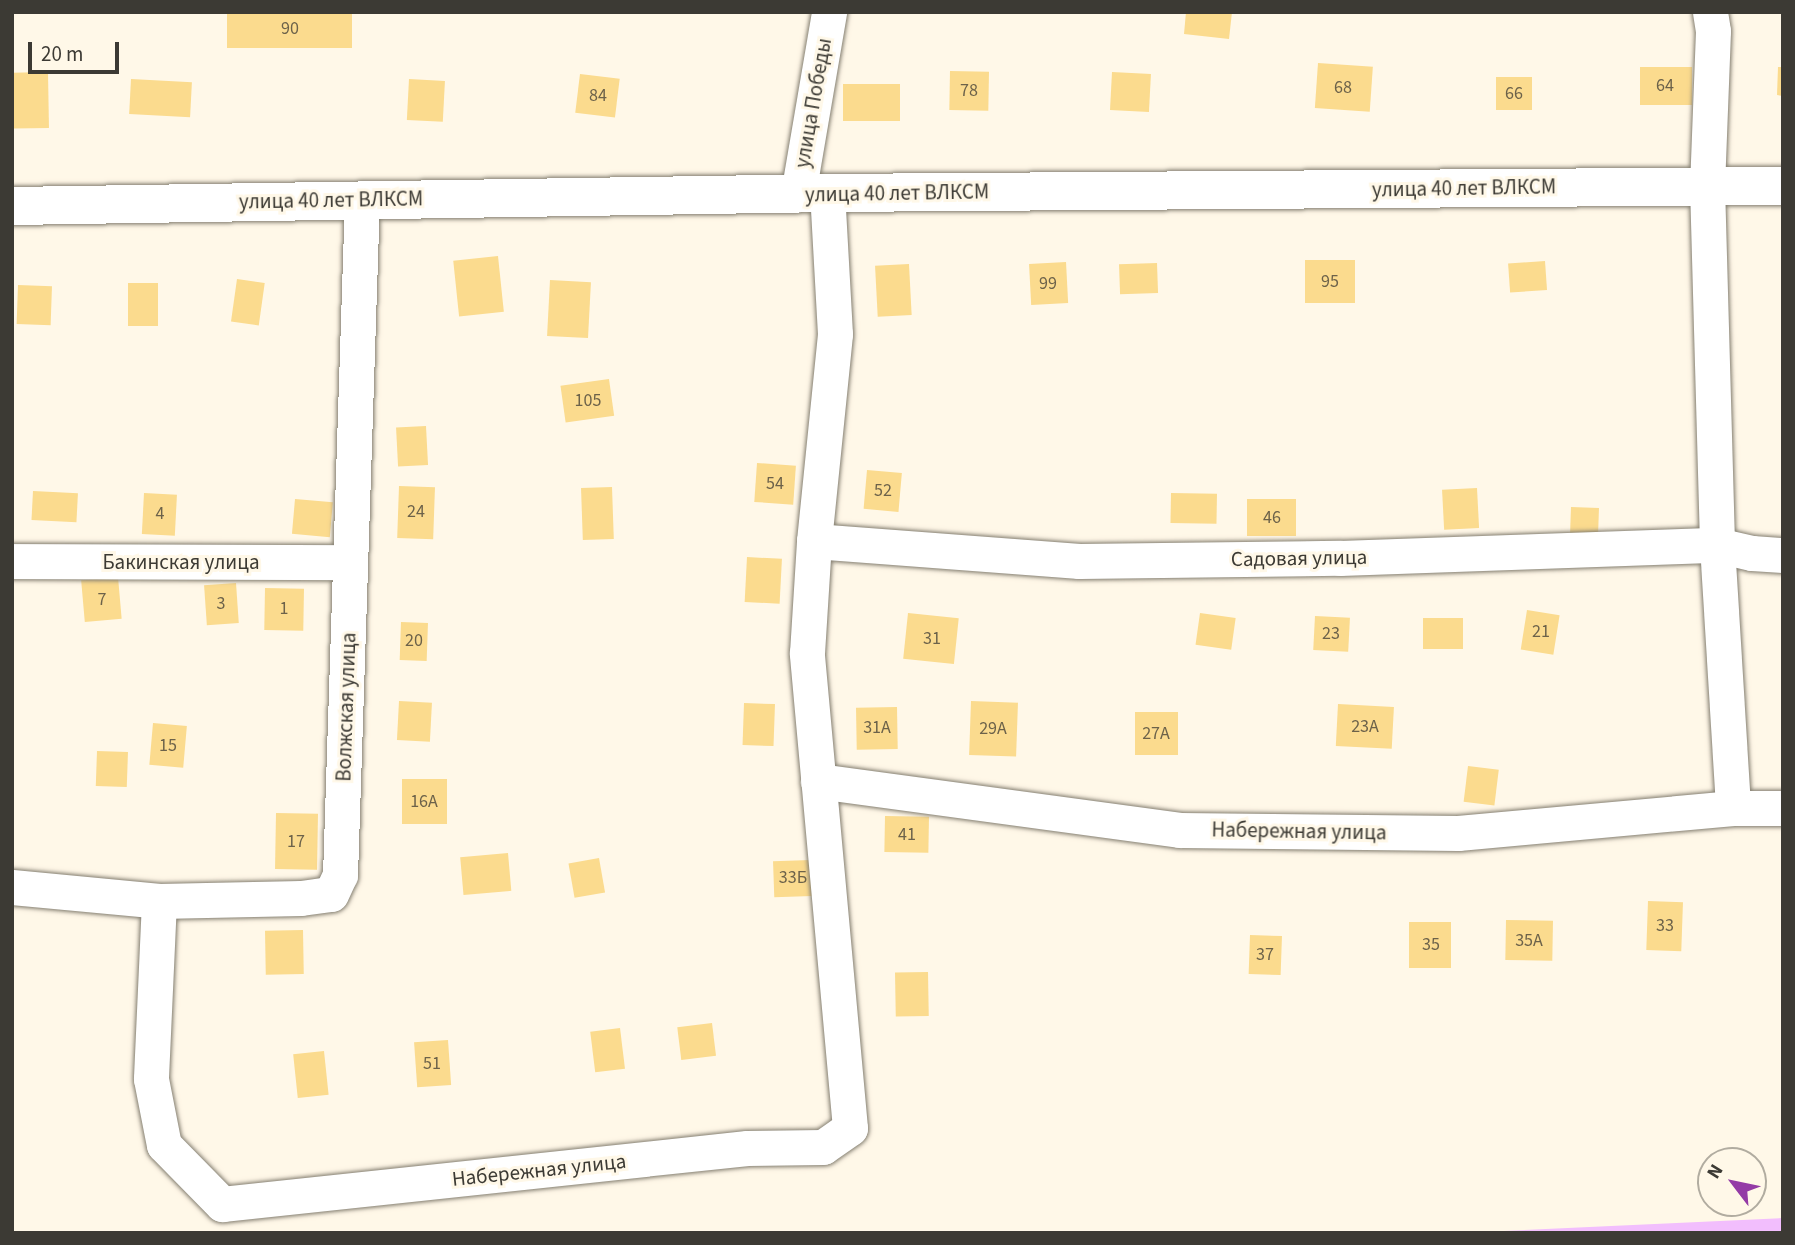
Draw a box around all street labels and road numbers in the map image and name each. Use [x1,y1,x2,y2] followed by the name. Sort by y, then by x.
[789,36,837,170] street label: улица Победы
[1372,174,1556,202] street label: улица 40 лет ВЛКСМ
[805,179,989,207] street label: улица 40 лет ВЛКСМ
[239,186,423,214] street label: улица 40 лет ВЛКСМ
[1231,544,1367,572] street label: Садовая улица
[102,549,260,575] street label: Бакинская улица
[331,632,361,782] street label: Волжская улица
[1211,817,1387,845] street label: Набережная улица
[451,1148,627,1192] street label: Набережная улица

